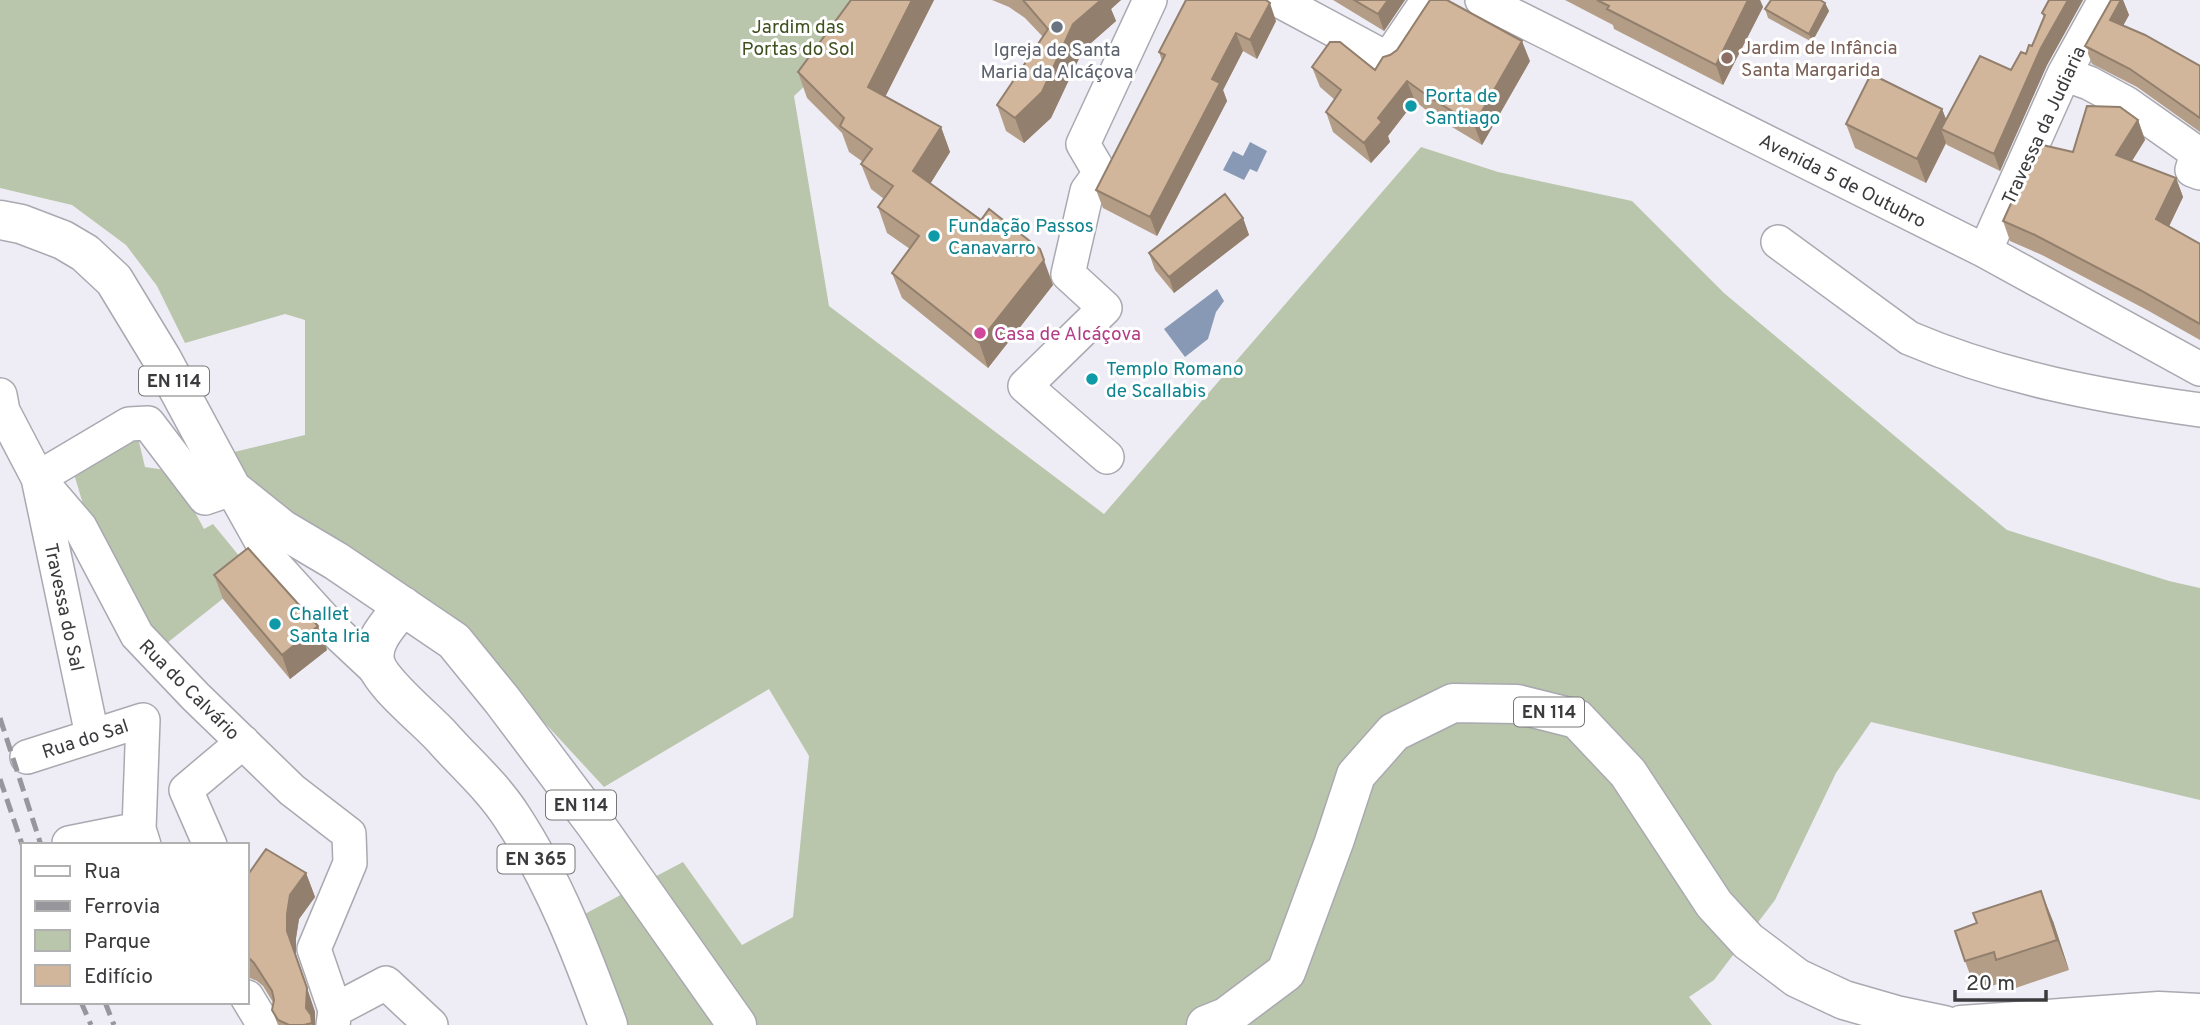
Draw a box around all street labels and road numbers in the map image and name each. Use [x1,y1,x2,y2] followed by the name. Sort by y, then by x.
[1998,43,2092,209] street label: Travessa da Judiaria
[1755,129,1930,234] street label: Avenida 5 de Outubro
[139,366,209,396] road number: EN 114
[38,541,88,674] street label: Travessa do Sal
[133,635,244,746] street label: Rua do Calvário
[1514,698,1584,726] road number: EN 114
[39,715,132,765] street label: Rua do Sal
[546,790,616,820] road number: EN 114
[498,844,574,874] road number: EN 365

